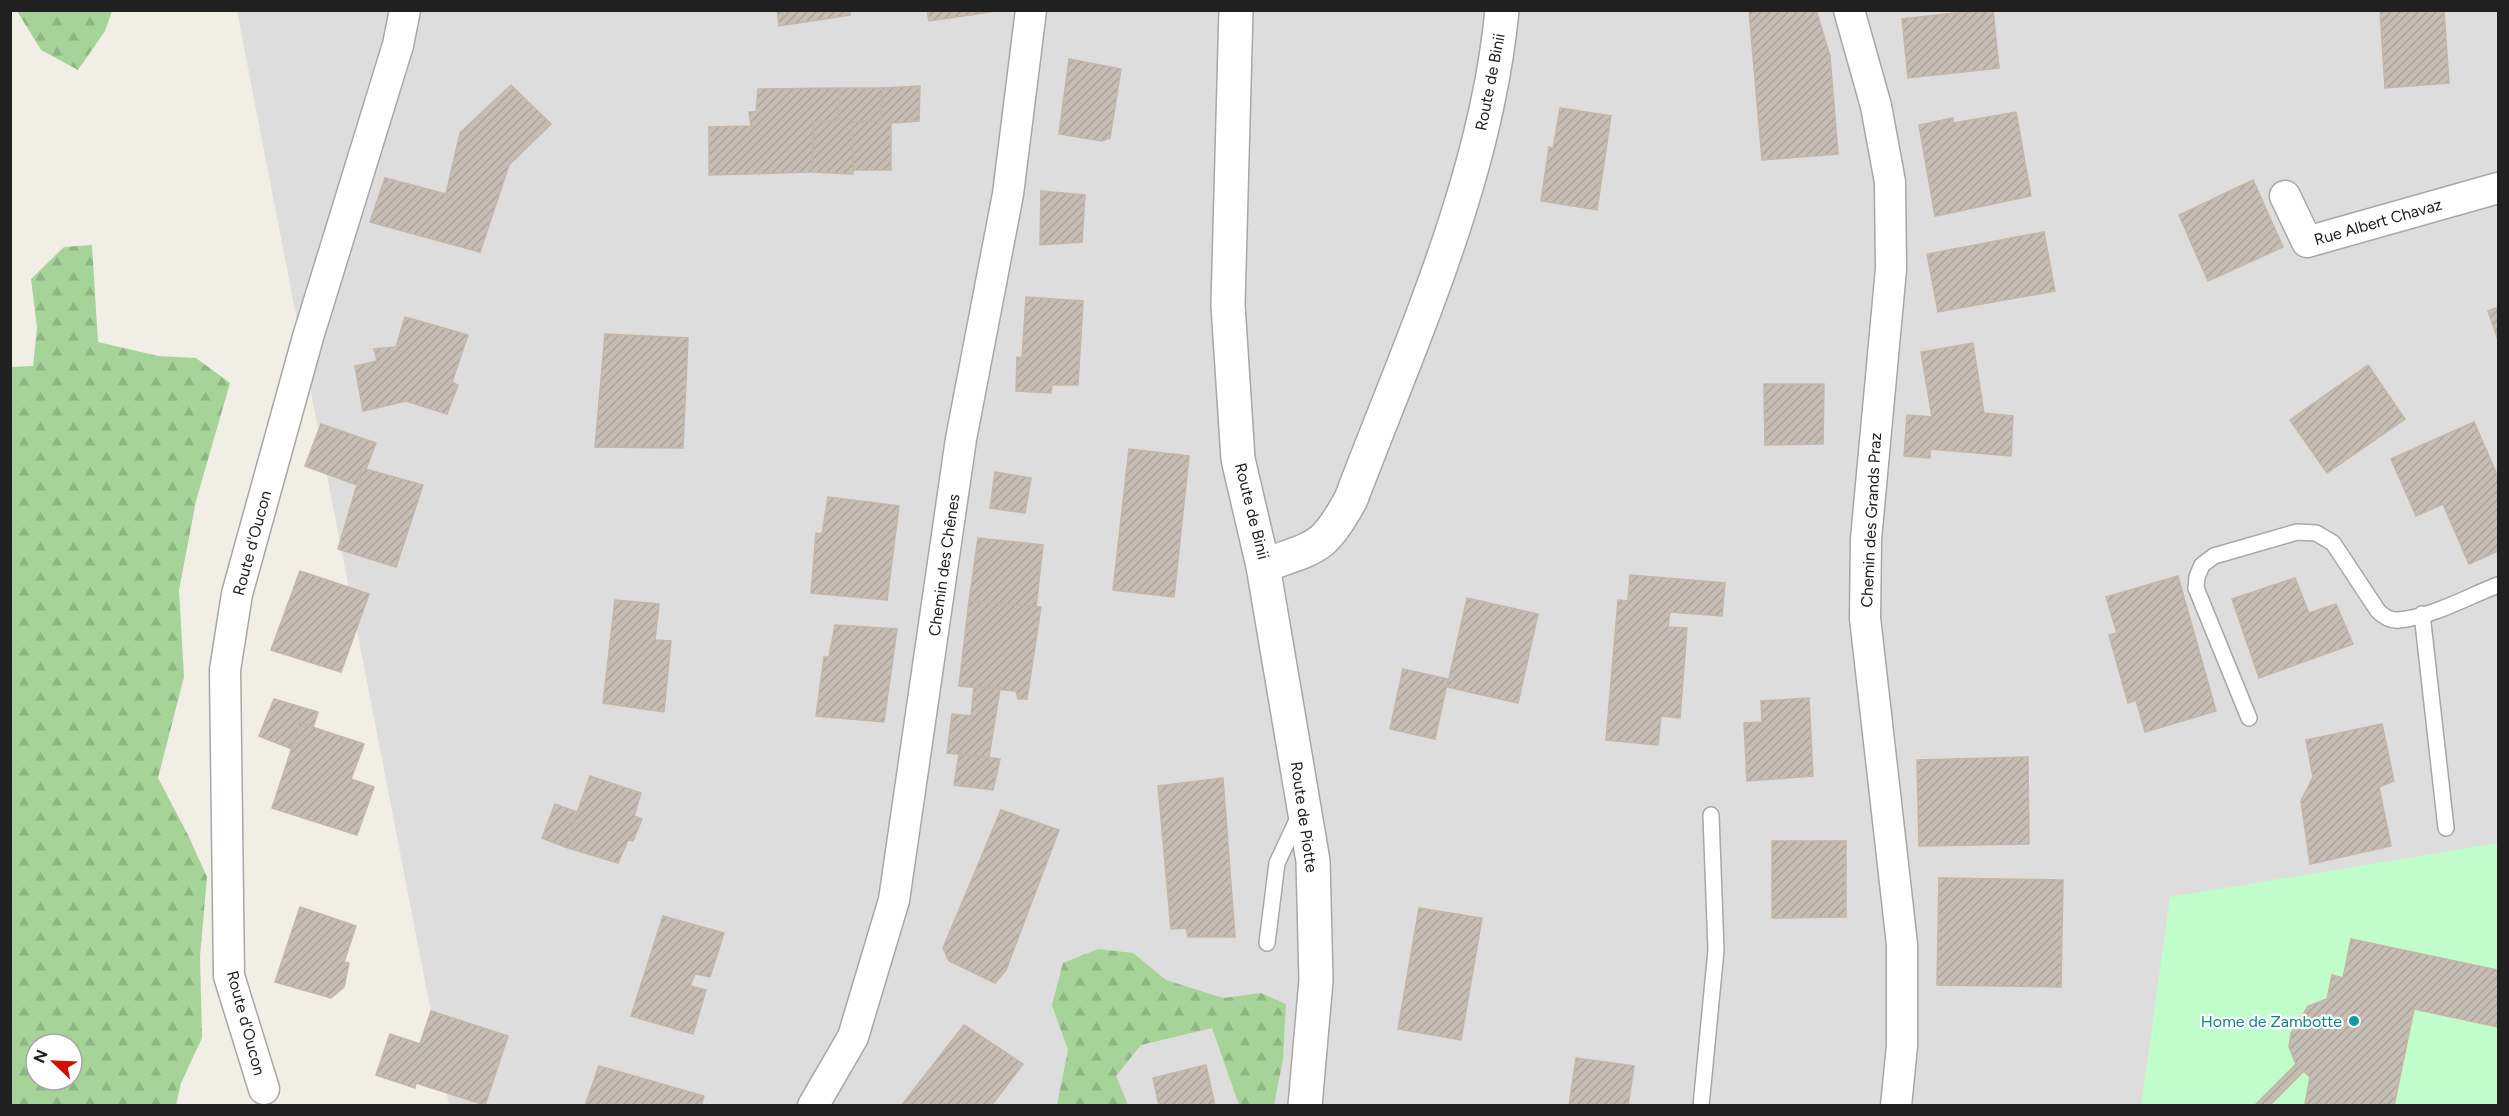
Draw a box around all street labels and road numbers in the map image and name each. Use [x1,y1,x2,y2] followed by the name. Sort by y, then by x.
[1471,32,1509,132] street label: Route de Binii
[2312,195,2444,249] street label: Rue Albert Chavaz
[1857,432,1885,608] street label: Chemin des Grands Praz
[1231,461,1273,561] street label: Route de Binii
[229,488,275,597] street label: Route d'Oucon
[925,493,963,637] street label: Chemin des Chênes
[1287,760,1321,874] street label: Route de Piotte
[223,969,269,1078] street label: Route d'Oucon

